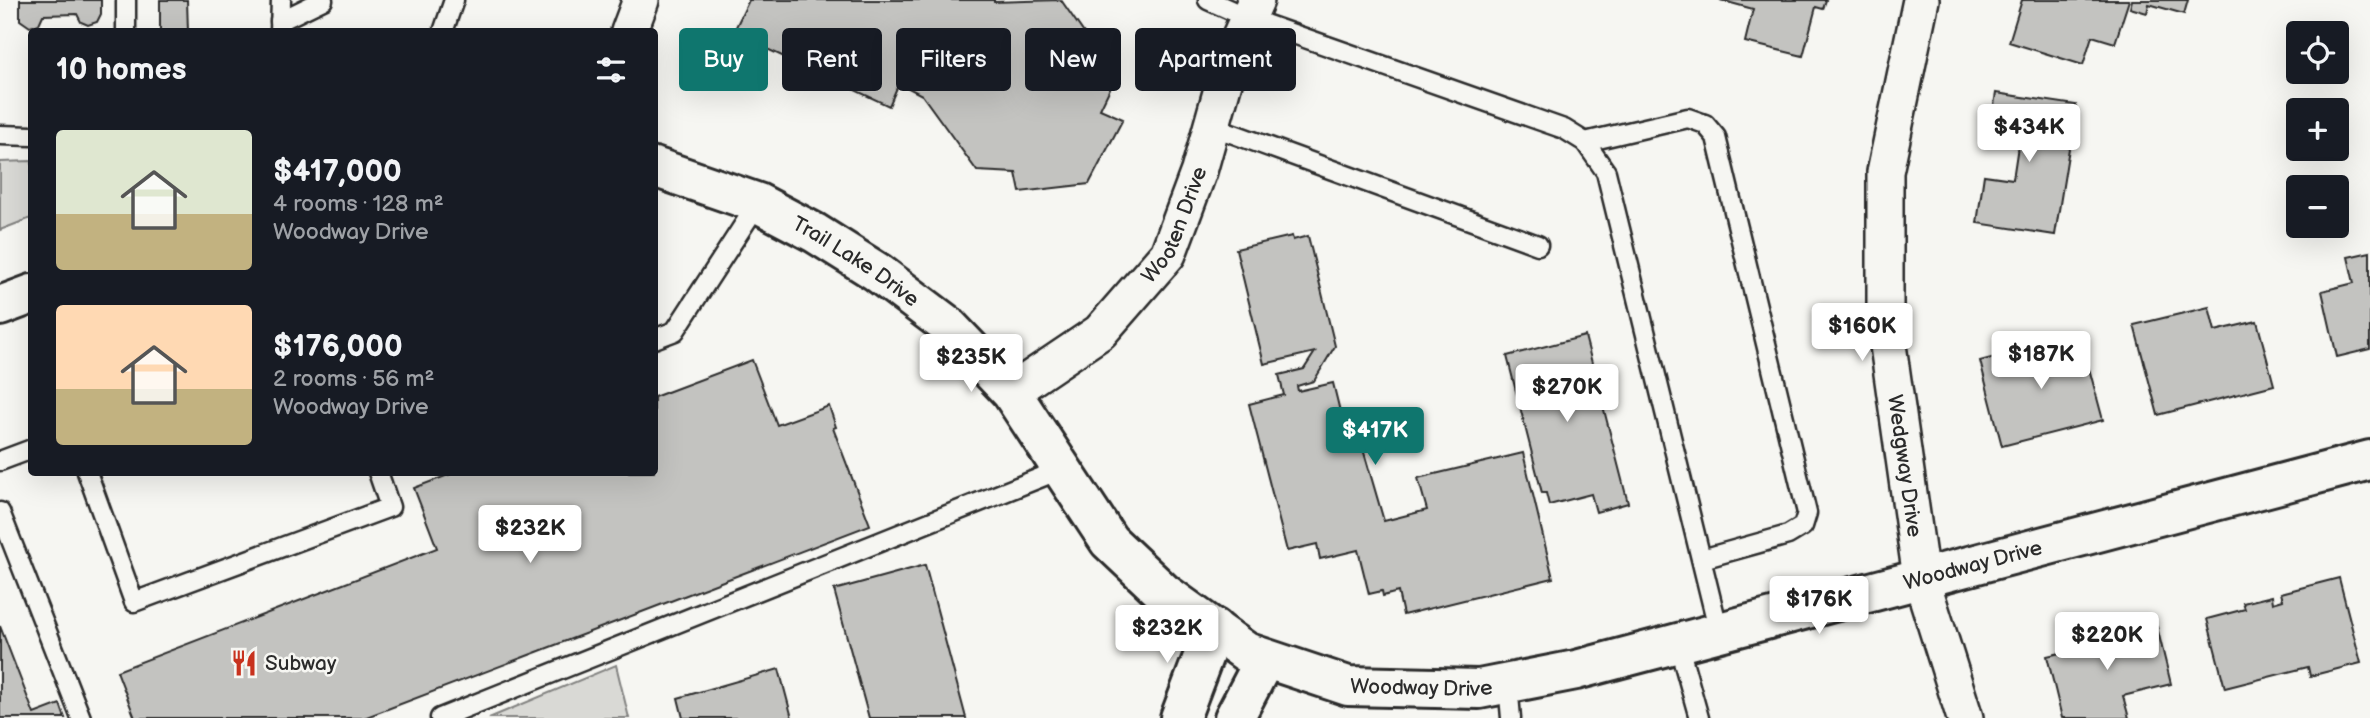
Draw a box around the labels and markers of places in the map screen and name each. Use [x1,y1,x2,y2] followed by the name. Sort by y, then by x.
[1980,104,2078,164] pin: $434K
[1813,304,1911,363] pin: $160K
[1992,332,2090,391] pin: $187K
[922,334,1020,394] pin: $235K
[1518,364,1616,424] pin: $270K
[1326,407,1424,467] pin: $417K
[481,505,579,565] pin: $232K
[1770,576,1868,636] pin: $176K
[1118,606,1216,665] pin: $232K
[2058,612,2156,672] pin: $220K
[229,648,259,678] restaurant icon: Subway
[265,651,337,676] place label: Subway

